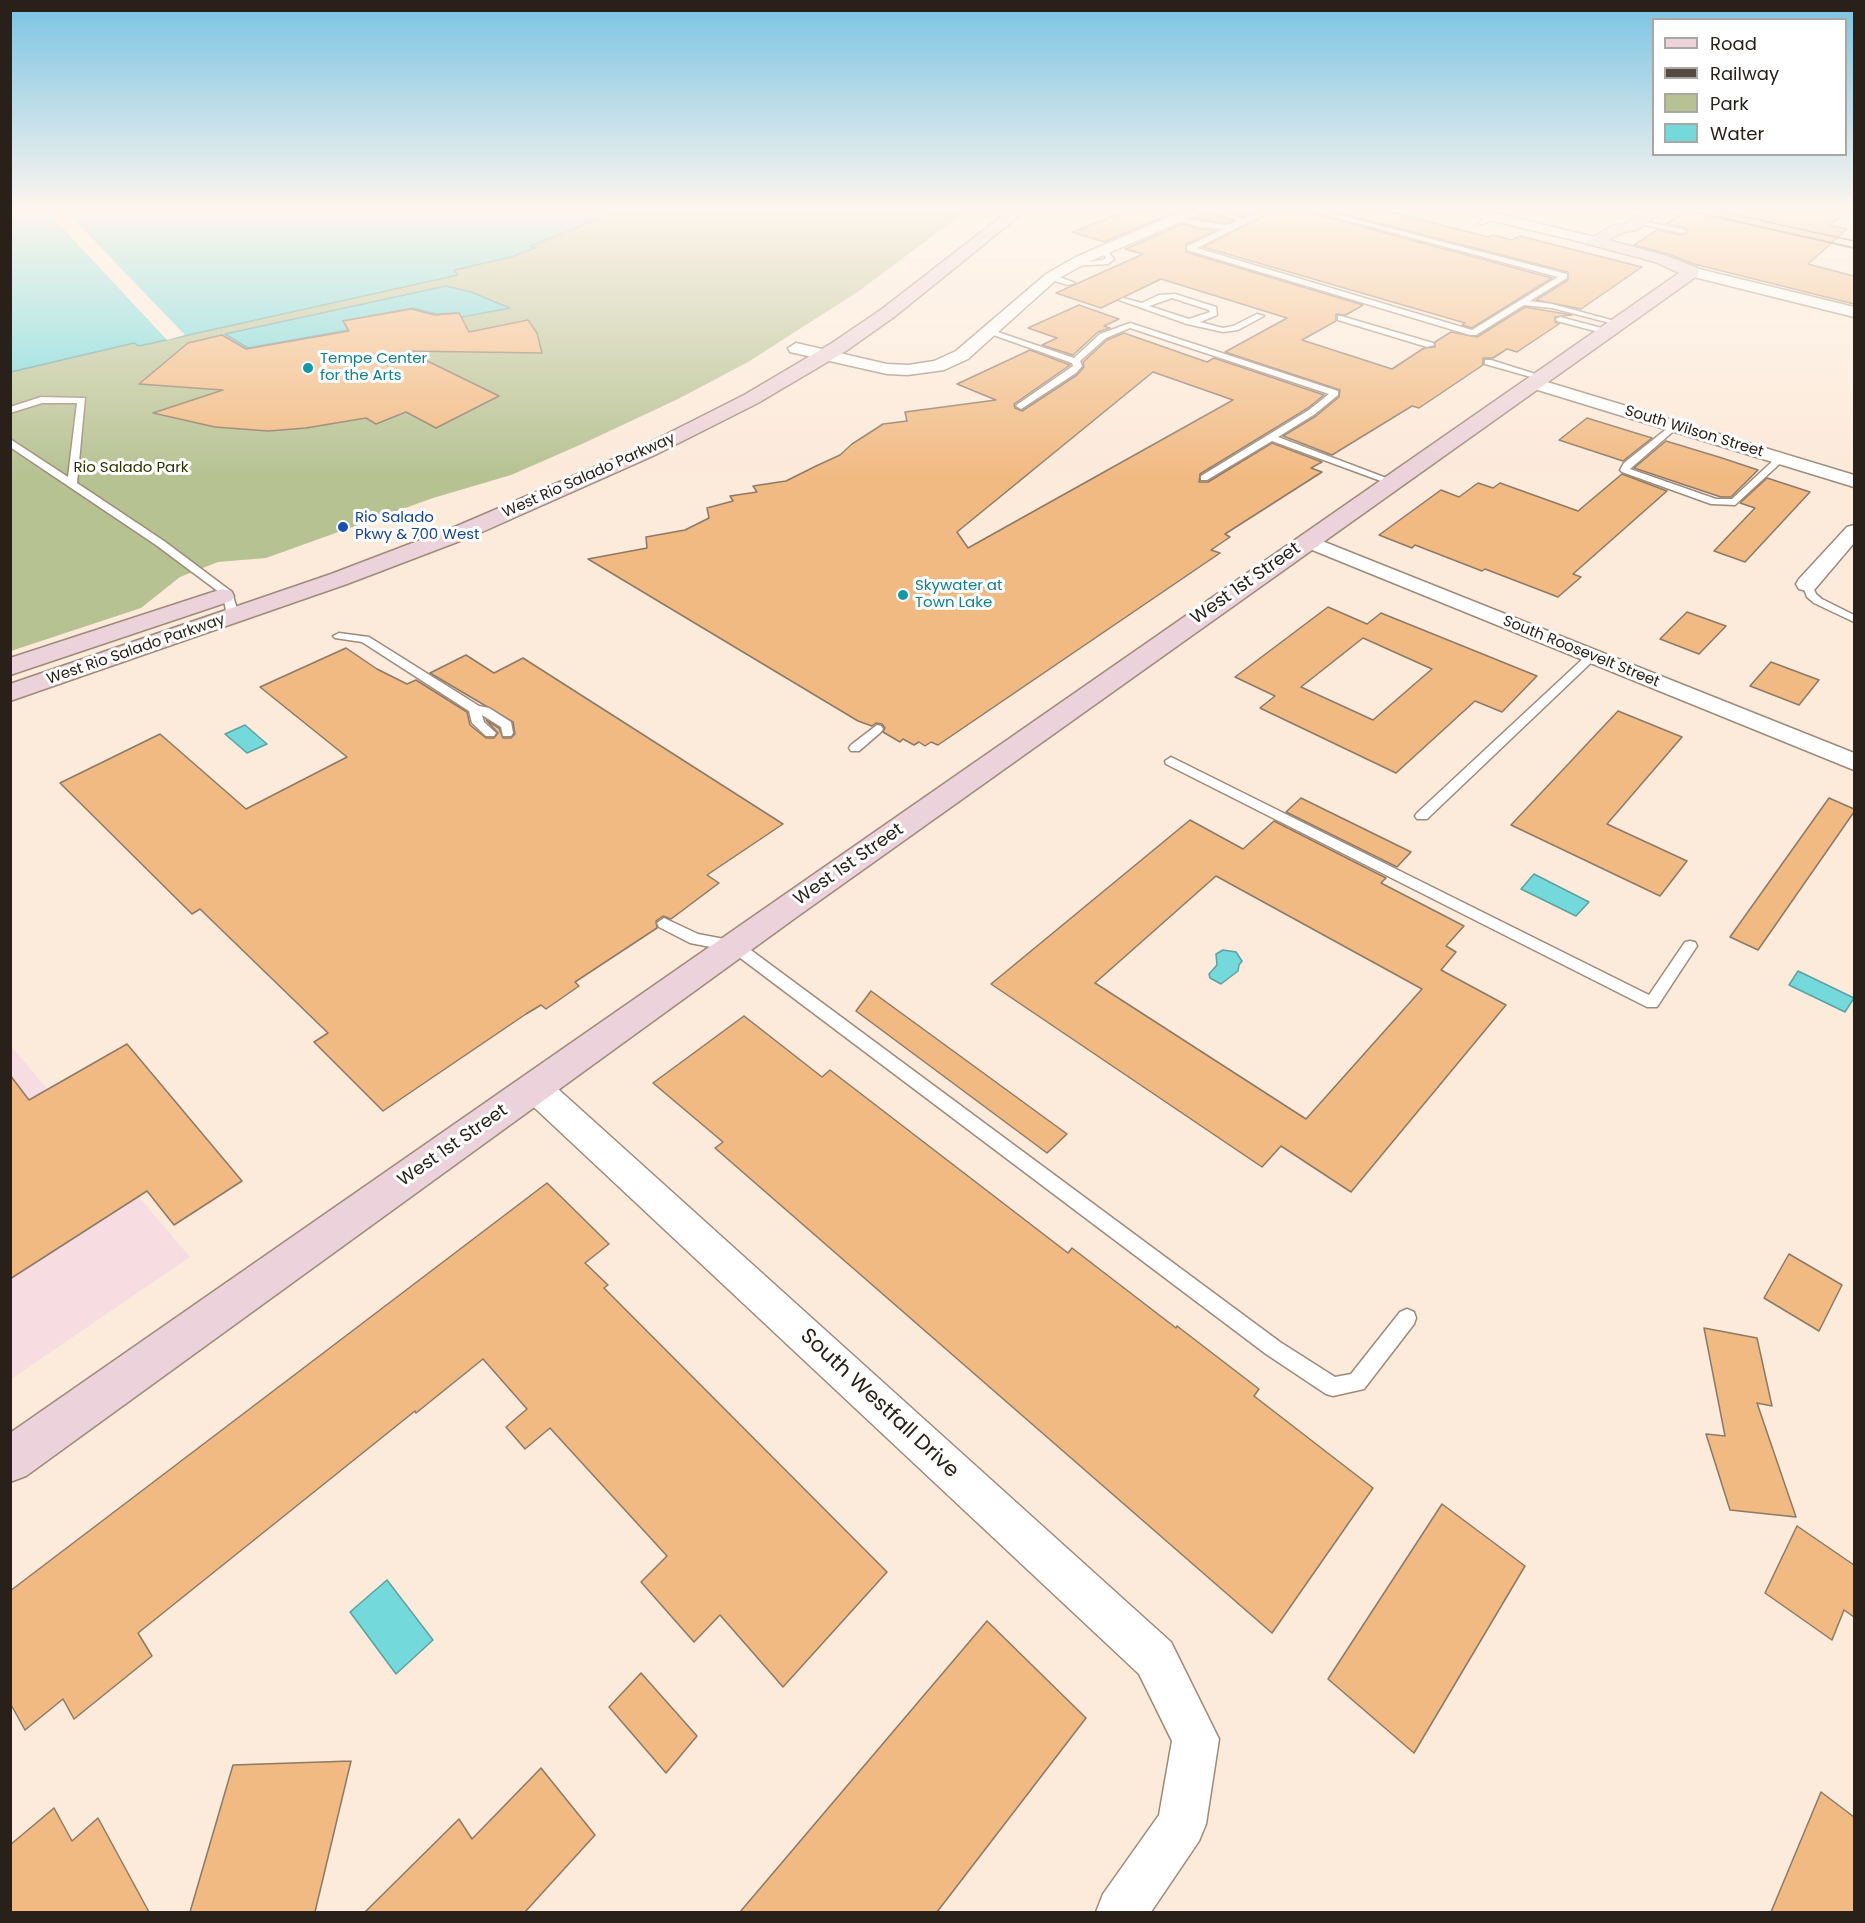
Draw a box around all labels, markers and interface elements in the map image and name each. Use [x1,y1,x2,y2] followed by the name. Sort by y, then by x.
[1652,18,1847,156] legend
[1710,31,1757,56] text: Road
[1710,61,1779,86] text: Railway
[1710,91,1749,116] text: Park
[1710,121,1764,146] text: Water
[320,350,427,385] place label: Tempe Center for the Arts
[301,361,315,375] marker: Tempe Center for the Arts
[1622,402,1766,462] street label: South Wilson Street
[500,430,678,522] street label: West Rio Salado Parkway
[73,459,189,477] park label: Rio Salado Park
[355,509,480,544] place label: Rio Salado Pkwy & 700 West
[336,520,350,534] marker: Rio Salado Pkwy & 700 West
[1187,538,1305,630] street label: West 1st Street
[915,577,1002,612] place label: Skywater at Town Lake
[896,588,910,602] marker: Skywater at Town Lake
[45,611,227,689] street label: West Rio Salado Parkway
[1500,612,1662,692] street label: South Roosevelt Street
[790,819,908,911] street label: West 1st Street
[394,1100,512,1192] street label: West 1st Street
[794,1324,964,1484] street label: South Westfall Drive

